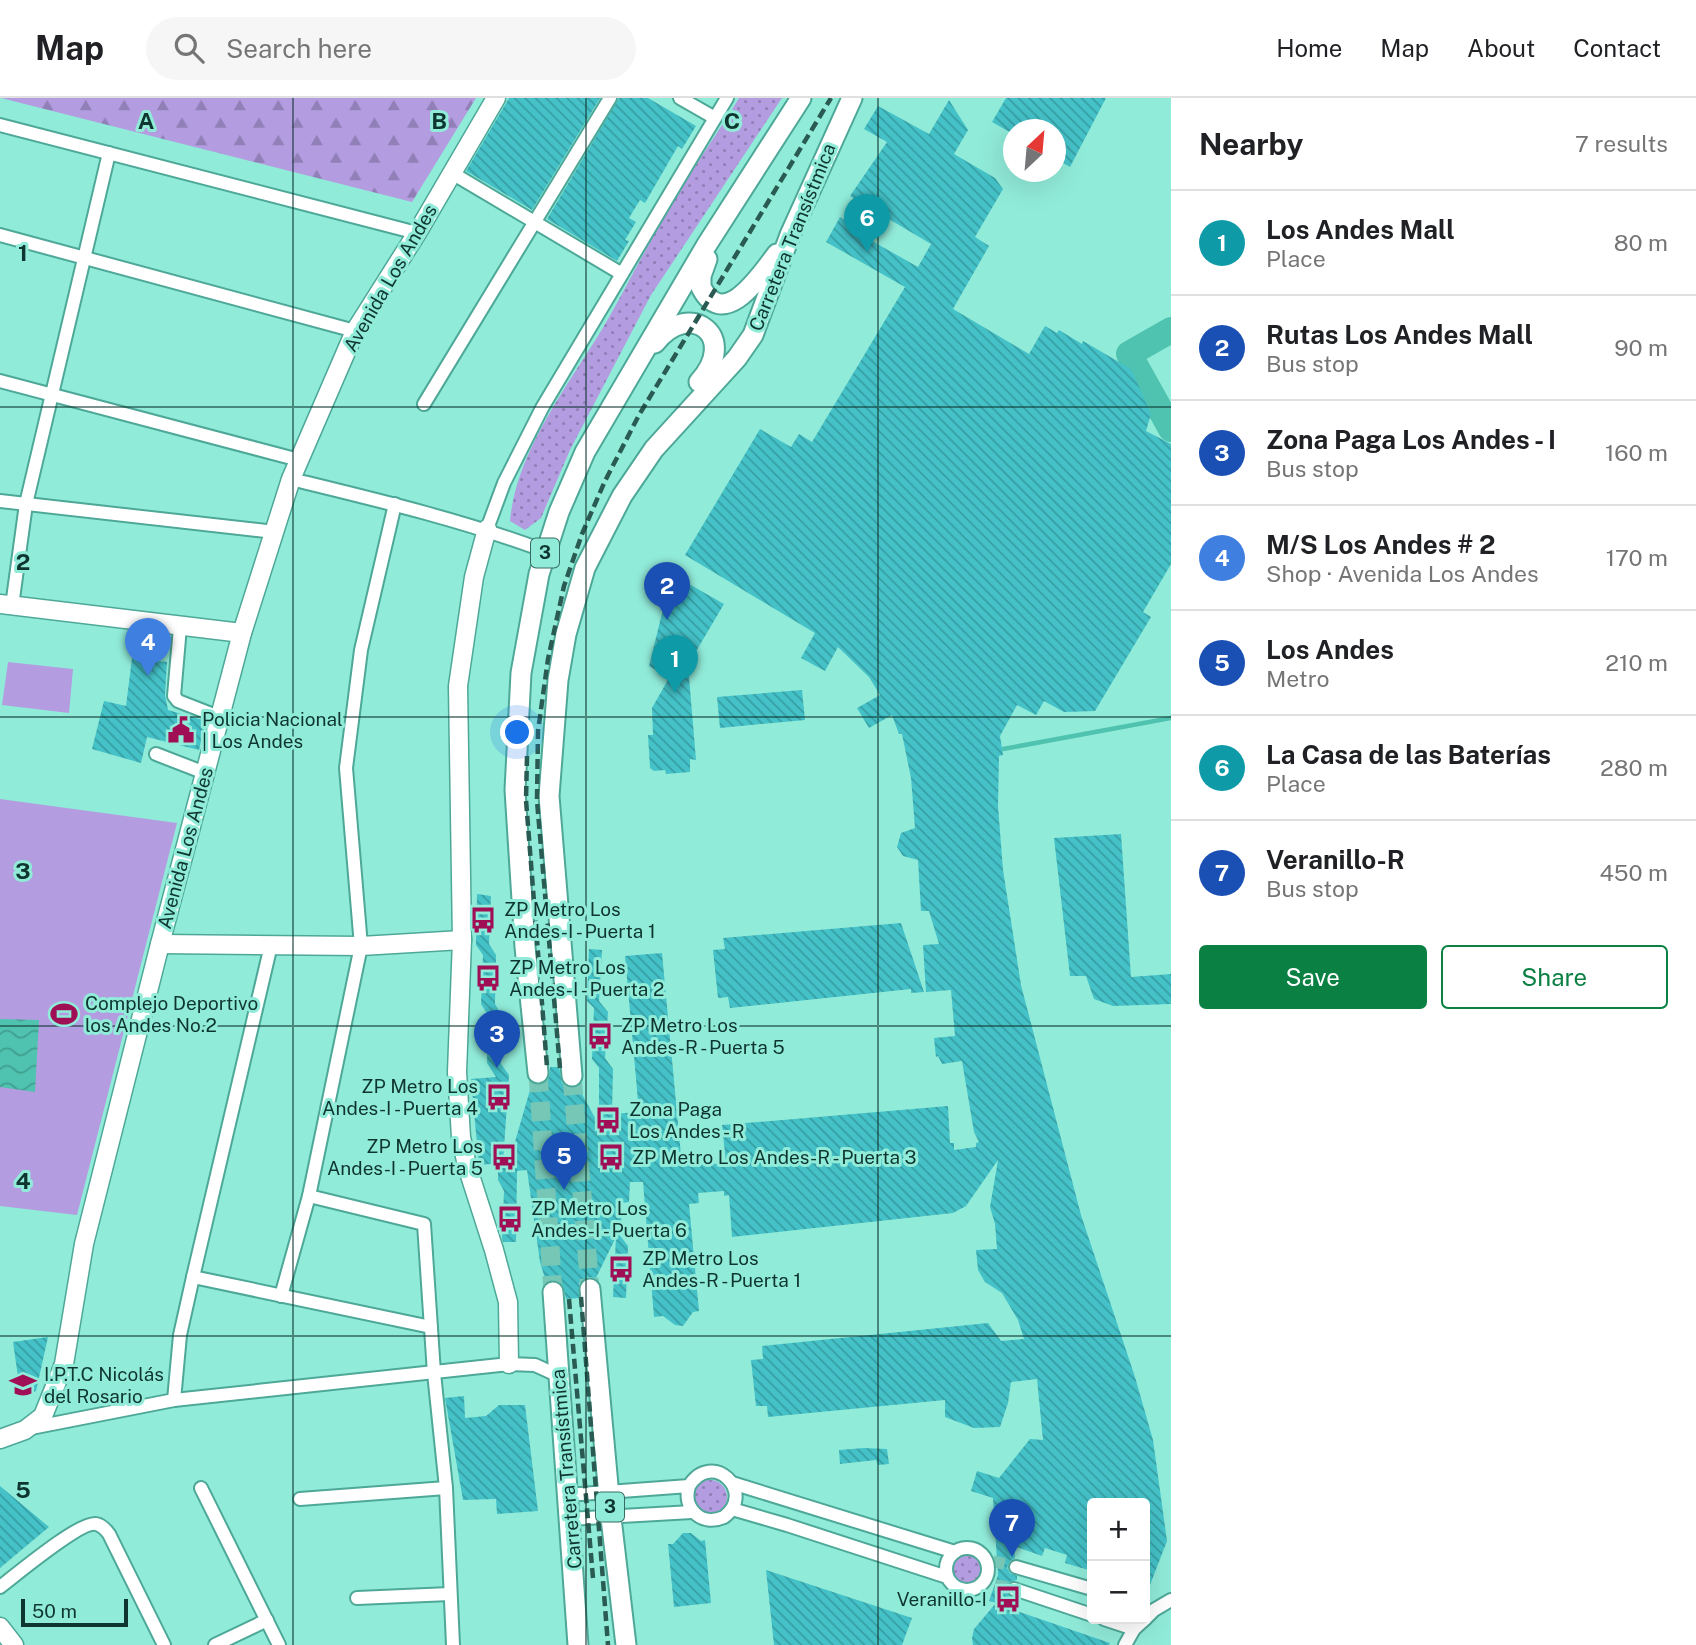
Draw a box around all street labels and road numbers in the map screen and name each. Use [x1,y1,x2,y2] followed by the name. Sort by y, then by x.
[744,140,840,334] street label: Carretera Transístmica
[339,201,441,355] street label: Avenida Los Andes
[531,538,559,568] road number: 3
[153,765,217,931] street label: Avenida Los Andes
[546,1368,586,1570] street label: Carretera Transístmica
[596,1492,624,1522] road number: 3

